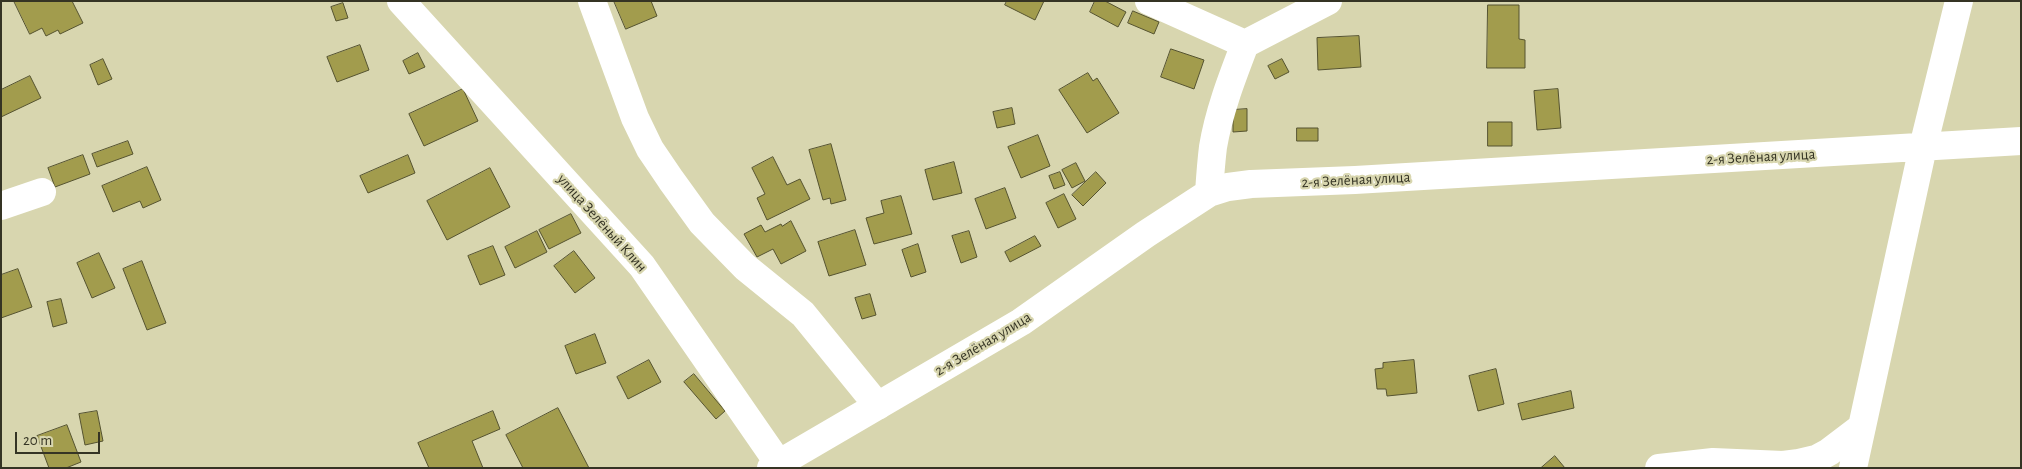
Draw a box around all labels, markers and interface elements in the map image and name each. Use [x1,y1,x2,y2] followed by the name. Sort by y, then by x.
[1706,145,1816,169] street label: 2-я Зелёная улица
[1301,168,1411,192] street label: 2-я Зелёная улица
[553,170,651,276] street label: улица Зелёный Клин
[932,308,1034,380] street label: 2-я Зелёная улица
[18,422,102,454] scale bar
[23,433,52,448] text: 20 m

